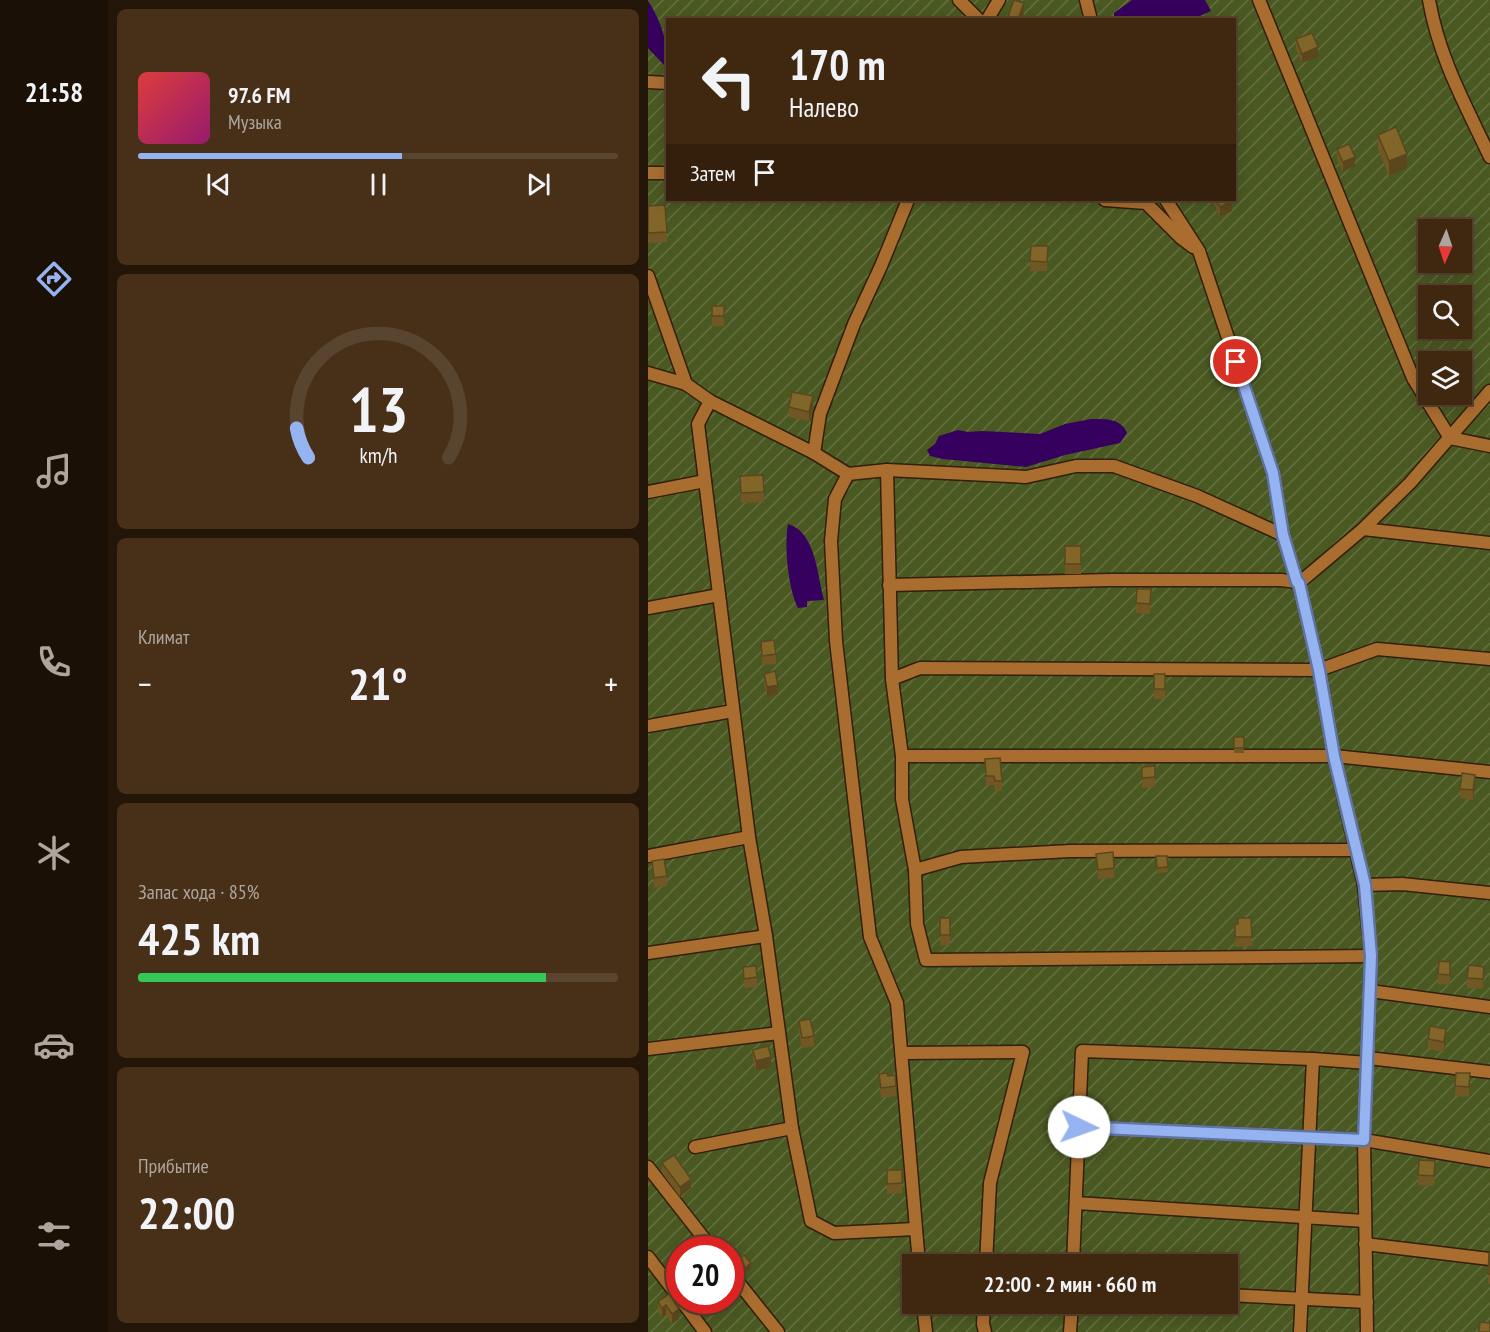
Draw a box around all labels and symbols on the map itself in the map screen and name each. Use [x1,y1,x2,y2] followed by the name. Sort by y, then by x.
[1418,219,1472,273] north arrow
[1210,336,1261,387] pin
[1047,1095,1111,1159] position arrow
[666,1236,744,1314] speed limit sign: 20

